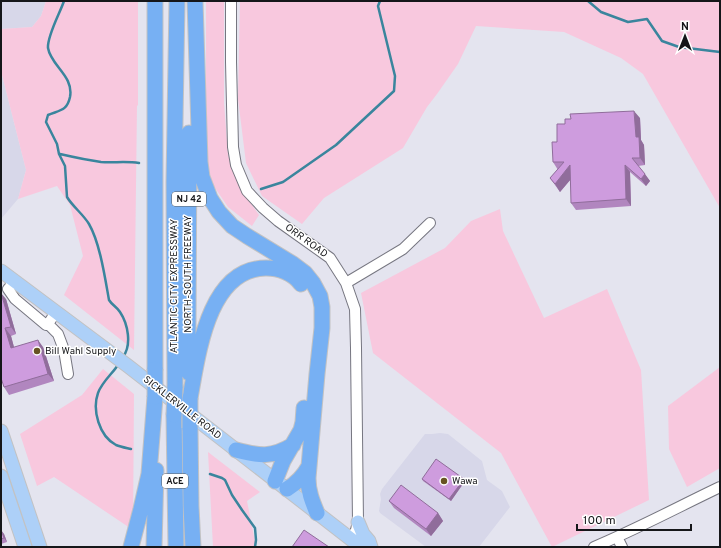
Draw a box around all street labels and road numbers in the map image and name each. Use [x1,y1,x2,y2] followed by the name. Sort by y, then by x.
[172,192,206,206] road number: NJ 42
[182,215,195,333] street label: NORTH-SOUTH FREEWAY
[168,218,181,353] street label: ATLANTIC CITY EXPRESSWAY
[282,221,330,261] street label: ORR ROAD
[140,374,224,443] street label: SICKLERVILLE ROAD
[162,474,188,488] road number: ACE

